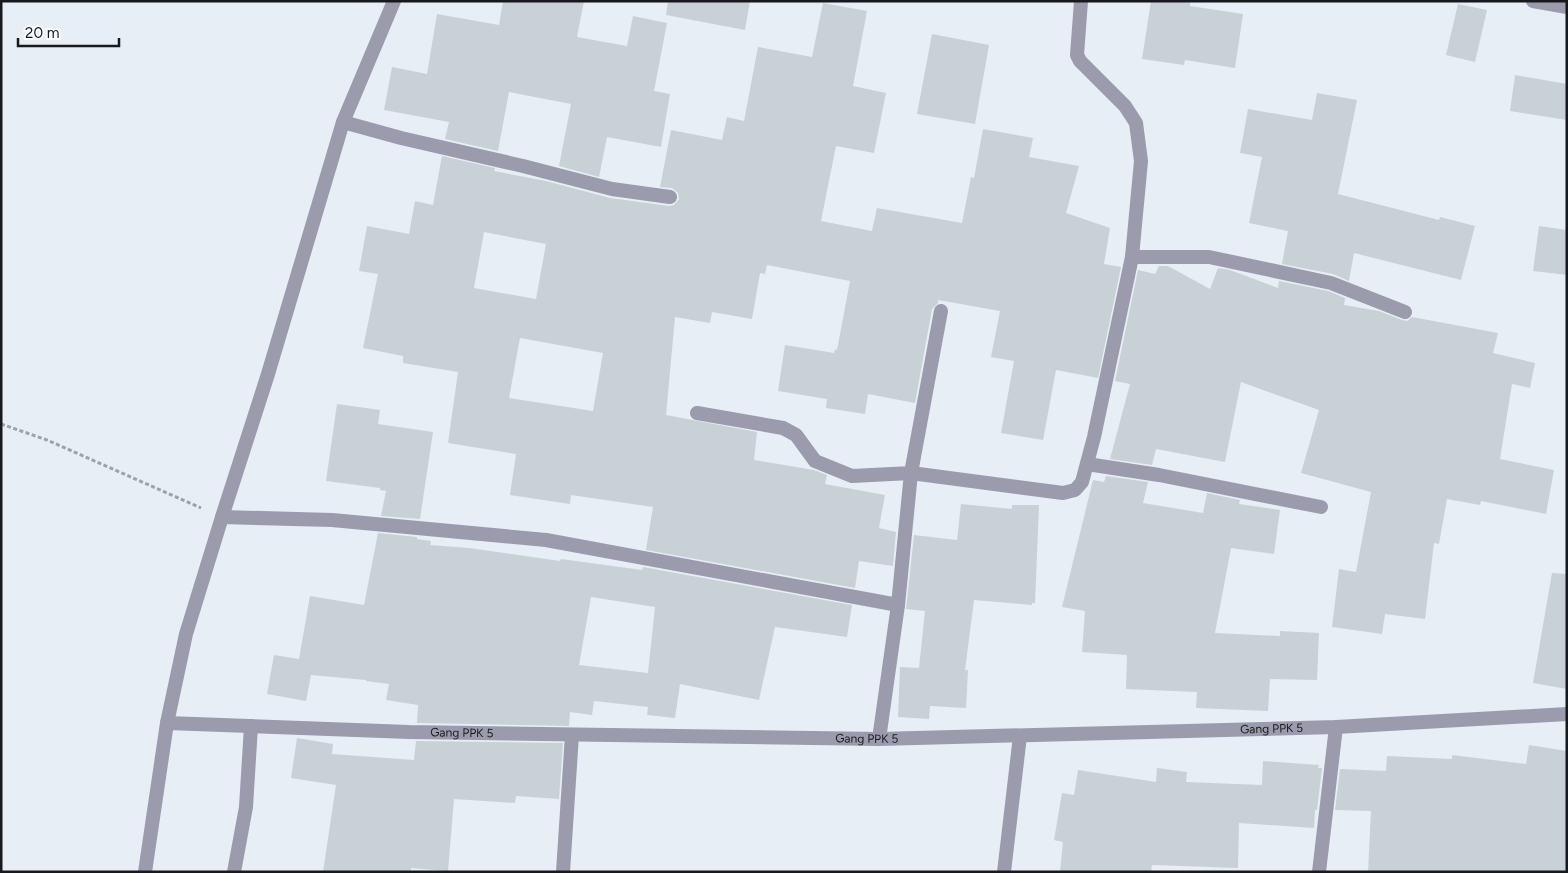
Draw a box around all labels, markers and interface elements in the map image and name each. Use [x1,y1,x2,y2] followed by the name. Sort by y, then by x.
[18,15,119,47] scale bar
[25,24,59,42] text: 20 m
[1240,721,1303,737] street label: Gang PPK 5
[430,725,494,740] street label: Gang PPK 5
[835,731,899,746] street label: Gang PPK 5

